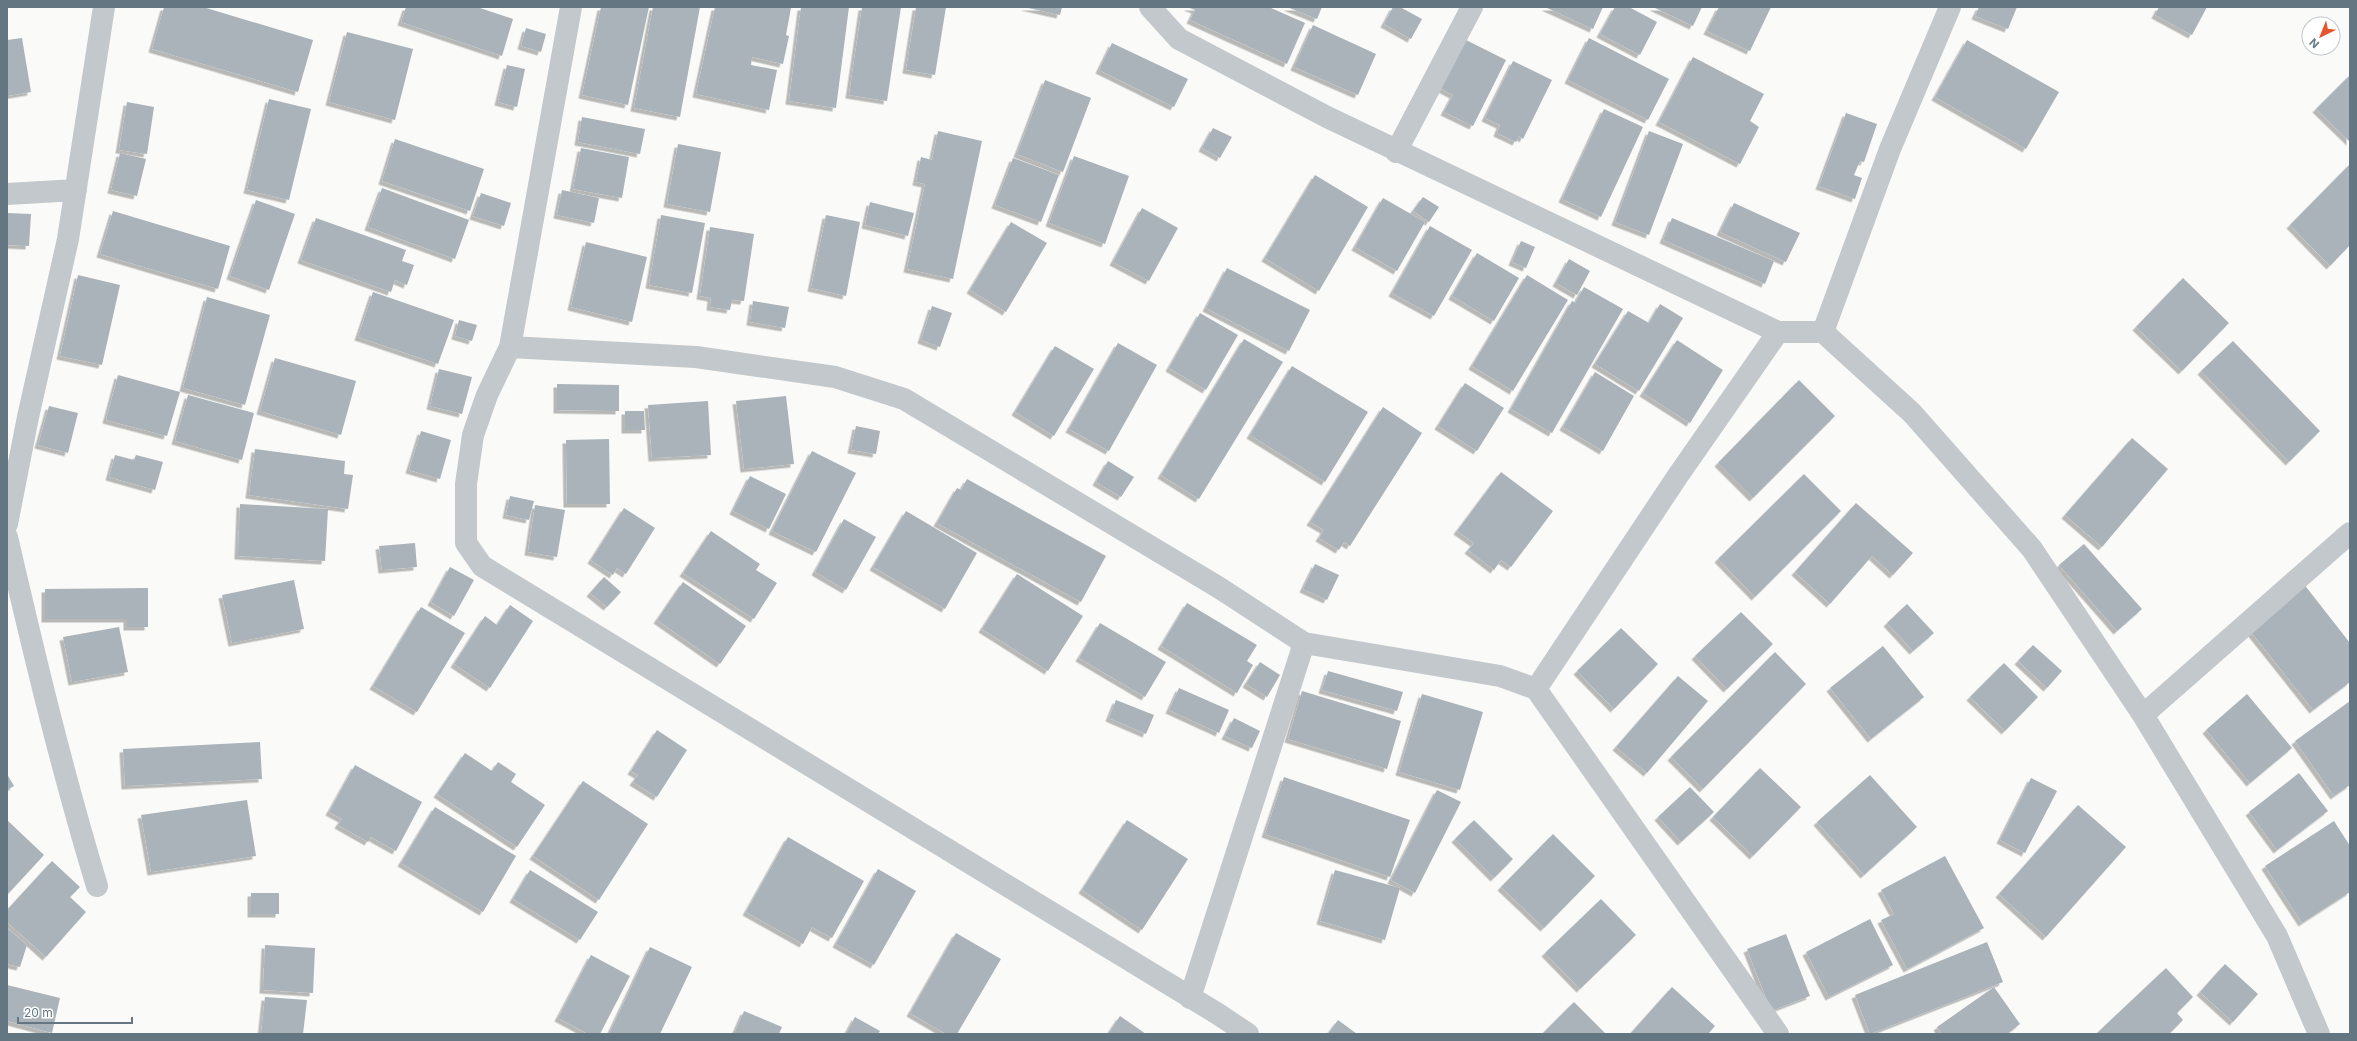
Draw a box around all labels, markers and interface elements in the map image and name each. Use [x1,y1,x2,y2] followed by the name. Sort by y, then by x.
[2301,16,2341,56] north arrow
[2306,35,2322,51] text: N
[18,999,132,1025] scale bar
[24,1005,53,1020] text: 20 m

